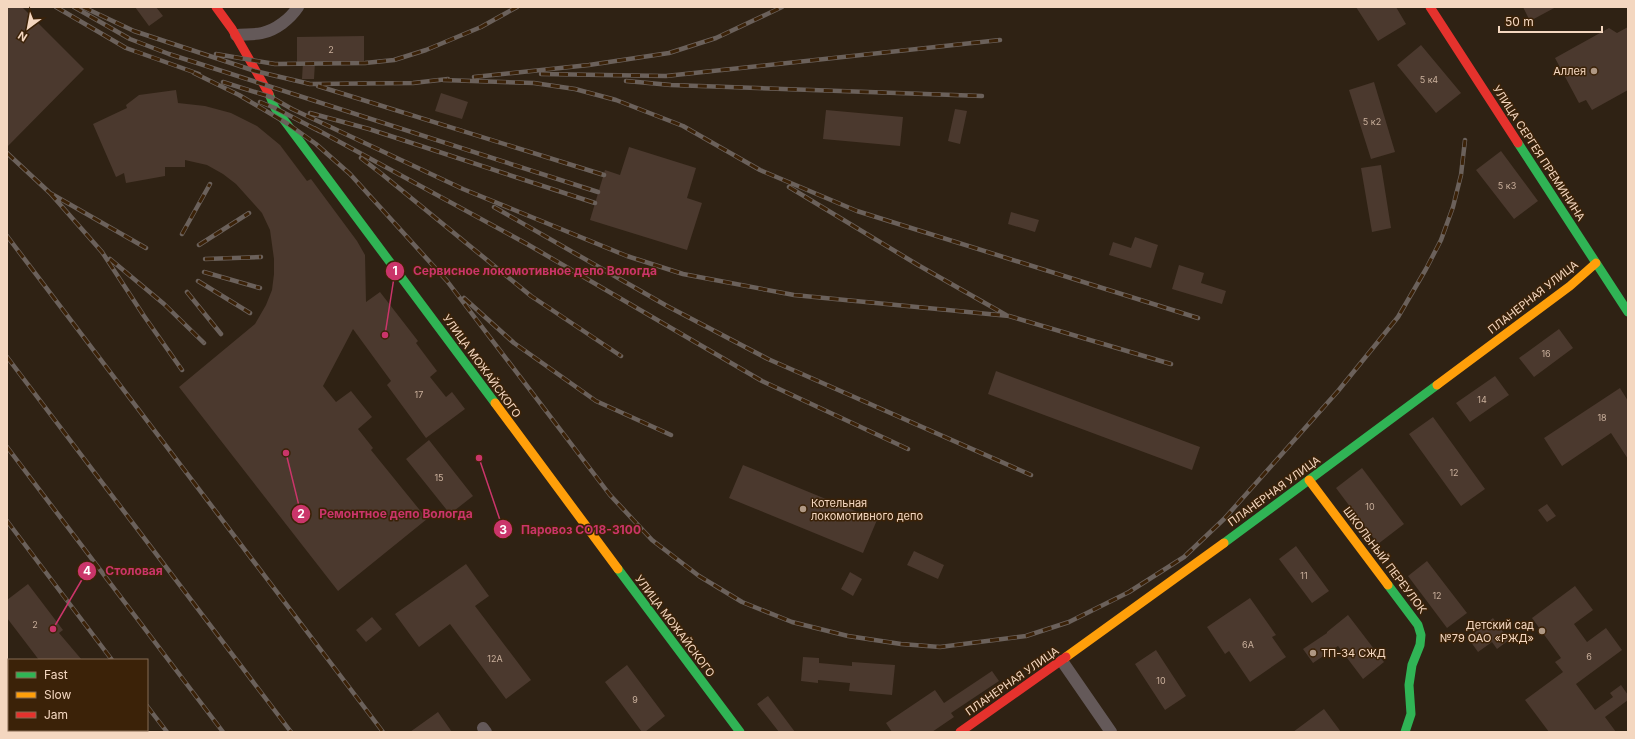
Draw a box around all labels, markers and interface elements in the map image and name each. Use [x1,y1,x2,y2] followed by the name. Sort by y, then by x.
[8,8,48,48] north arrow
[1499,8,1602,34] scale bar
[1505,14,1534,29] text: 50 m
[15,28,30,45] text: N
[328,44,334,55] house number: 2
[1553,64,1586,78] place label: Аллея
[1589,66,1599,76] marker: Аллея
[1420,74,1438,85] house number: 5 к4
[1490,82,1588,224] street label: УЛИЦА СЕРГЕЯ ПРЕМИНИНА
[1363,116,1381,127] house number: 5 к2
[1498,180,1517,191] house number: 5 к3
[1485,257,1581,337] street label: ПЛАНЕРНАЯ УЛИЦА
[385,259,665,283] callout: Сервисное локомотивное депо Вологда
[392,263,398,278] text: 1
[413,263,657,278] text: Сервисное локомотивное депо Вологда
[440,312,524,420] street label: УЛИЦА МОЖАЙСКОГО
[1541,348,1551,359] house number: 16
[415,389,423,400] house number: 17
[1477,394,1487,405] house number: 14
[1597,412,1607,423] house number: 18
[1225,453,1323,529] street label: ПЛАНЕРНАЯ УЛИЦА
[1449,467,1459,478] house number: 12
[434,472,444,483] house number: 15
[811,496,924,523] place label: Котельная локомотивного депо
[1365,501,1375,512] house number: 10
[291,502,481,526] callout: Ремонтное депо Вологда
[798,504,808,514] marker: Котельная локомотивного депо
[1340,504,1430,617] street label: ШКОЛЬНЫЙ ПЕРЕУЛОК
[297,506,305,521] text: 2
[319,506,473,521] text: Ремонтное депо Вологда
[493,517,649,541] callout: Паровоз СО18-3100
[499,522,507,537] text: 3
[521,522,641,537] text: Паровоз СО18-3100
[77,559,171,583] callout: Столовая
[83,563,91,578] text: 4
[105,563,163,578] text: Столовая
[1300,570,1308,581] house number: 11
[632,572,718,680] street label: УЛИЦА МОЖАЙСКОГО
[1432,590,1442,601] house number: 12
[1440,618,1534,645] place label: Детский сад №79 ОАО «РЖД»
[32,619,38,630] house number: 2
[1537,626,1547,636] marker: Детский сад №79 ОАО «РЖД»
[1242,639,1254,650] house number: 6А
[963,643,1062,718] street label: ПЛАНЕРНАЯ УЛИЦА
[1321,646,1386,660] place label: ТП-34 СЖД
[1308,648,1318,658] marker: ТП-34 СЖД
[1586,651,1592,662] house number: 6
[487,653,503,664] house number: 12А
[8,659,148,731] legend
[44,667,68,682] text: Fast
[1156,675,1166,686] house number: 10
[44,687,72,702] text: Slow
[632,694,638,705] house number: 9
[44,707,68,722] text: Jam

